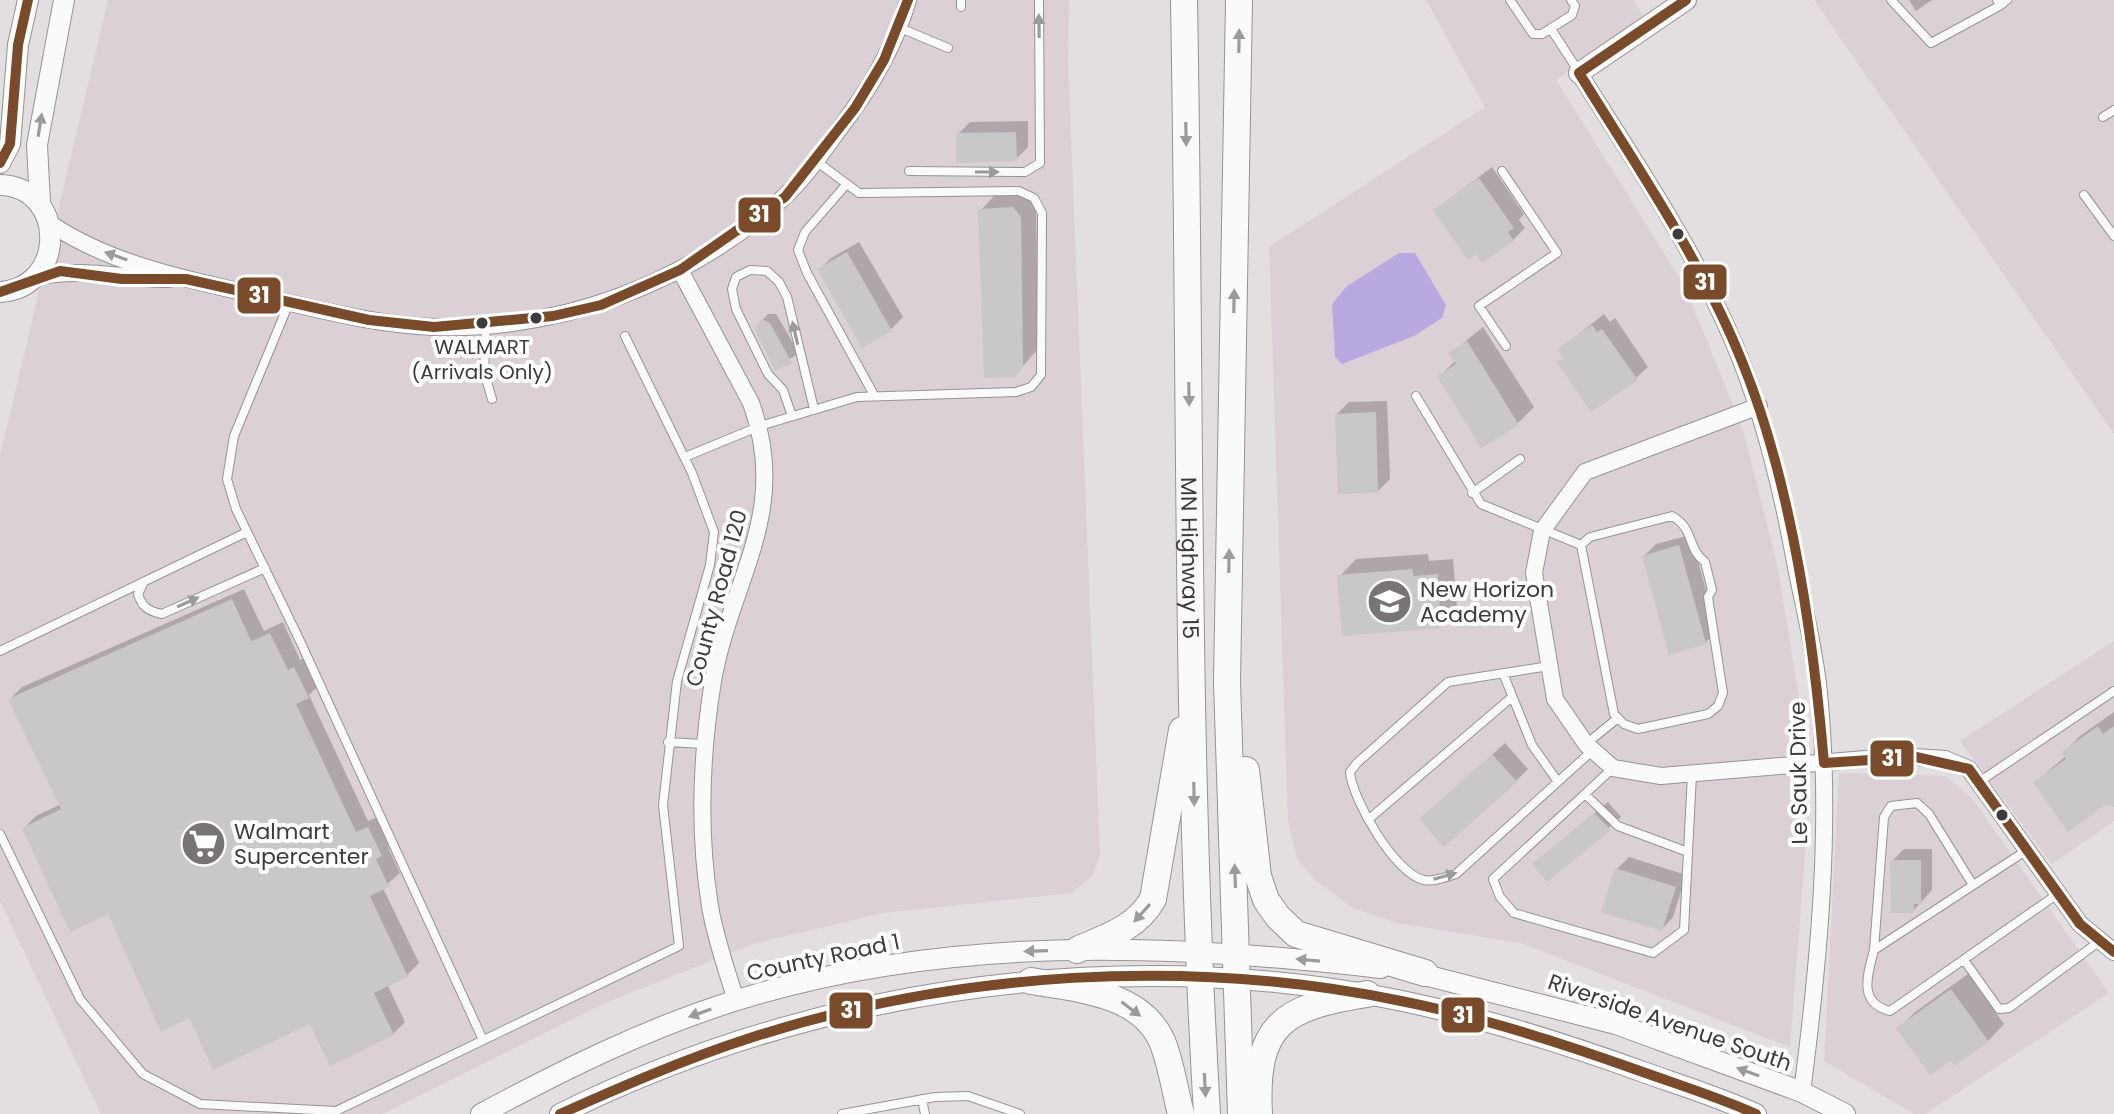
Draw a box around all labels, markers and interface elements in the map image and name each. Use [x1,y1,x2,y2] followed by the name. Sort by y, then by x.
[1033,13,1045,38] one-way arrow
[1232,28,1245,53] one-way arrow
[34,113,47,138] one-way arrow
[1180,122,1192,147] one-way arrow
[975,166,1000,178] one-way arrow
[737,196,782,234] line badge: 31
[748,199,770,230] text: 31
[1670,226,1686,242] unlabelled marker
[104,250,128,262] one-way arrow
[1682,263,1728,301] line badge: 31
[1694,267,1716,298] text: 31
[236,276,282,315] line badge: 31
[248,280,270,311] text: 31
[1228,288,1240,313] one-way arrow
[528,310,544,326] unlabelled marker
[474,315,490,331] marker: WALMART (Arrivals Only)
[788,321,800,346] one-way arrow
[411,333,553,386] place label: WALMART (Arrivals Only)
[1183,382,1195,407] one-way arrow
[1173,477,1206,639] street label: MN Highway 15
[678,506,755,690] street label: County Road 120
[1223,548,1236,573] one-way arrow
[1420,574,1554,630] place label: New Horizon Academy
[1365,578,1413,626] school or university icon: New Horizon Academy
[177,595,200,609] one-way arrow
[1782,701,1815,845] street label: Le Sauk Drive
[1869,739,1915,778] line badge: 31
[1881,743,1903,774] text: 31
[1188,782,1201,807] one-way arrow
[1994,807,2010,823] unlabelled marker
[234,816,369,872] place label: Walmart Supercenter
[179,820,227,868] supermarket icon: Walmart Supercenter
[1228,863,1241,888] one-way arrow
[1433,869,1457,882] one-way arrow
[1133,903,1151,923] one-way arrow
[744,926,902,989] street label: County Road 1
[1023,944,1048,957] one-way arrow
[1295,953,1320,966] one-way arrow
[1544,966,1796,1079] street label: Riverside Avenue South
[828,991,874,1030] line badge: 31
[840,995,862,1026] text: 31
[1440,996,1486,1034] line badge: 31
[1452,1000,1474,1031] text: 31
[1121,1001,1141,1017] one-way arrow
[687,1008,711,1020] one-way arrow
[1736,1066,1760,1078] one-way arrow
[1199,1073,1212,1098] one-way arrow

